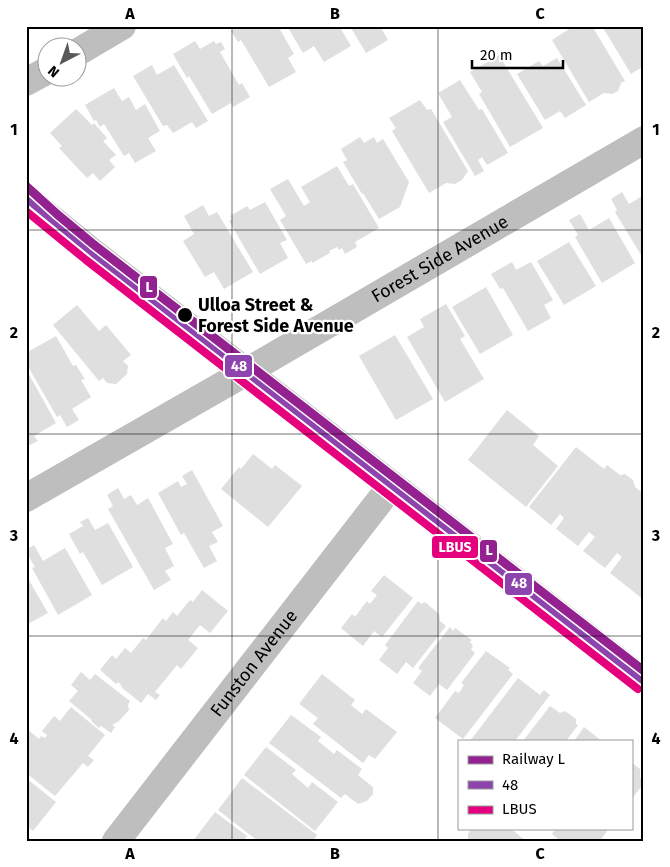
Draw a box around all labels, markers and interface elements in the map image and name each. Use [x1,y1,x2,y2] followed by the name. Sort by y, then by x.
[124,4,135,23] text: A
[330,4,340,23] text: B
[535,4,545,23] text: C
[38,38,88,88] north arrow
[472,38,564,70] scale bar
[480,46,513,64] text: 20 m
[45,62,63,81] text: N
[10,120,18,139] text: 1
[652,120,660,139] text: 1
[368,210,512,307] street label: Forest Side Avenue
[139,275,158,299] line badge: L
[145,279,153,296] text: L
[198,294,354,337] place label: Ulloa Street & Forest Side Avenue
[176,306,194,324] marker: Ulloa Street & Forest Side Avenue
[10,323,18,342] text: 2
[652,323,660,342] text: 2
[224,354,253,378] line badge: 48
[231,358,247,375] text: 48
[9,526,18,545] text: 3
[651,526,660,545] text: 3
[431,535,479,559] line badge: LBUS
[439,539,471,556] text: LBUS
[479,539,498,563] line badge: L
[485,542,493,559] text: L
[504,572,533,596] line badge: 48
[511,575,527,592] text: 48
[205,605,302,721] street label: Funston Avenue
[9,729,19,748] text: 4
[651,729,661,748] text: 4
[458,740,632,830] legend
[502,750,566,768] text: Railway L
[502,776,518,794] text: 48
[502,800,537,818] text: LBUS
[124,844,135,863] text: A
[330,844,340,863] text: B
[535,844,545,863] text: C

